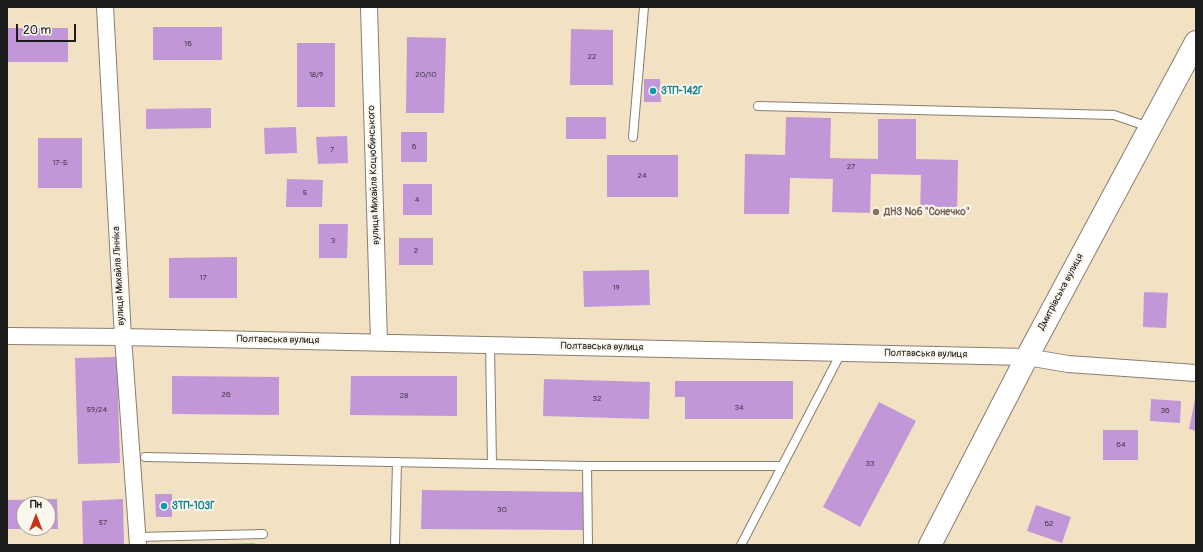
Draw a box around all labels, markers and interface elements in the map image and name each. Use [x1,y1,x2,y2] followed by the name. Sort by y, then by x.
[18,16,78,42] scale bar
[23,23,51,38] text: 20 m
[184,39,192,49] house number: 16
[588,52,596,62] house number: 22
[309,70,323,80] house number: 18/9
[415,70,437,80] house number: 20/10
[661,85,703,97] place label: ЗТП-142Г
[648,86,658,96] marker: ЗТП-142Г
[366,105,382,245] street label: вулиця Михайла Коцюбинського
[412,142,416,152] house number: 6
[330,145,334,155] house number: 7
[52,158,68,168] house number: 17-Б
[847,162,855,172] house number: 27
[637,171,647,181] house number: 24
[303,188,307,198] house number: 5
[415,195,419,205] house number: 4
[884,206,970,218] place label: ДНЗ №6 "Сонечко"
[871,207,881,217] marker: ДНЗ №6 "Сонечко"
[110,226,128,326] street label: вулиця Михайла Лінніка
[331,236,335,246] house number: 3
[414,246,418,256] house number: 2
[1036,252,1086,332] street label: Дмитрівська вулиця
[199,273,207,283] house number: 17
[612,283,620,293] house number: 19
[237,333,319,347] street label: Полтавська вулиця
[561,340,643,354] street label: Полтавська вулиця
[885,347,967,361] street label: Полтавська вулиця
[221,390,231,400] house number: 26
[400,391,408,401] house number: 28
[593,394,601,404] house number: 32
[734,403,744,413] house number: 34
[87,405,107,415] house number: 59/24
[1160,406,1170,416] house number: 36
[1116,440,1126,450] house number: 64
[866,459,874,469] house number: 33
[16,496,56,536] north arrow
[30,498,42,511] text: Пн
[172,500,215,512] place label: ЗТП-103Г
[159,501,169,511] marker: ЗТП-103Г
[497,505,507,515] house number: 30
[99,518,107,528] house number: 57
[1044,519,1054,529] house number: 62

